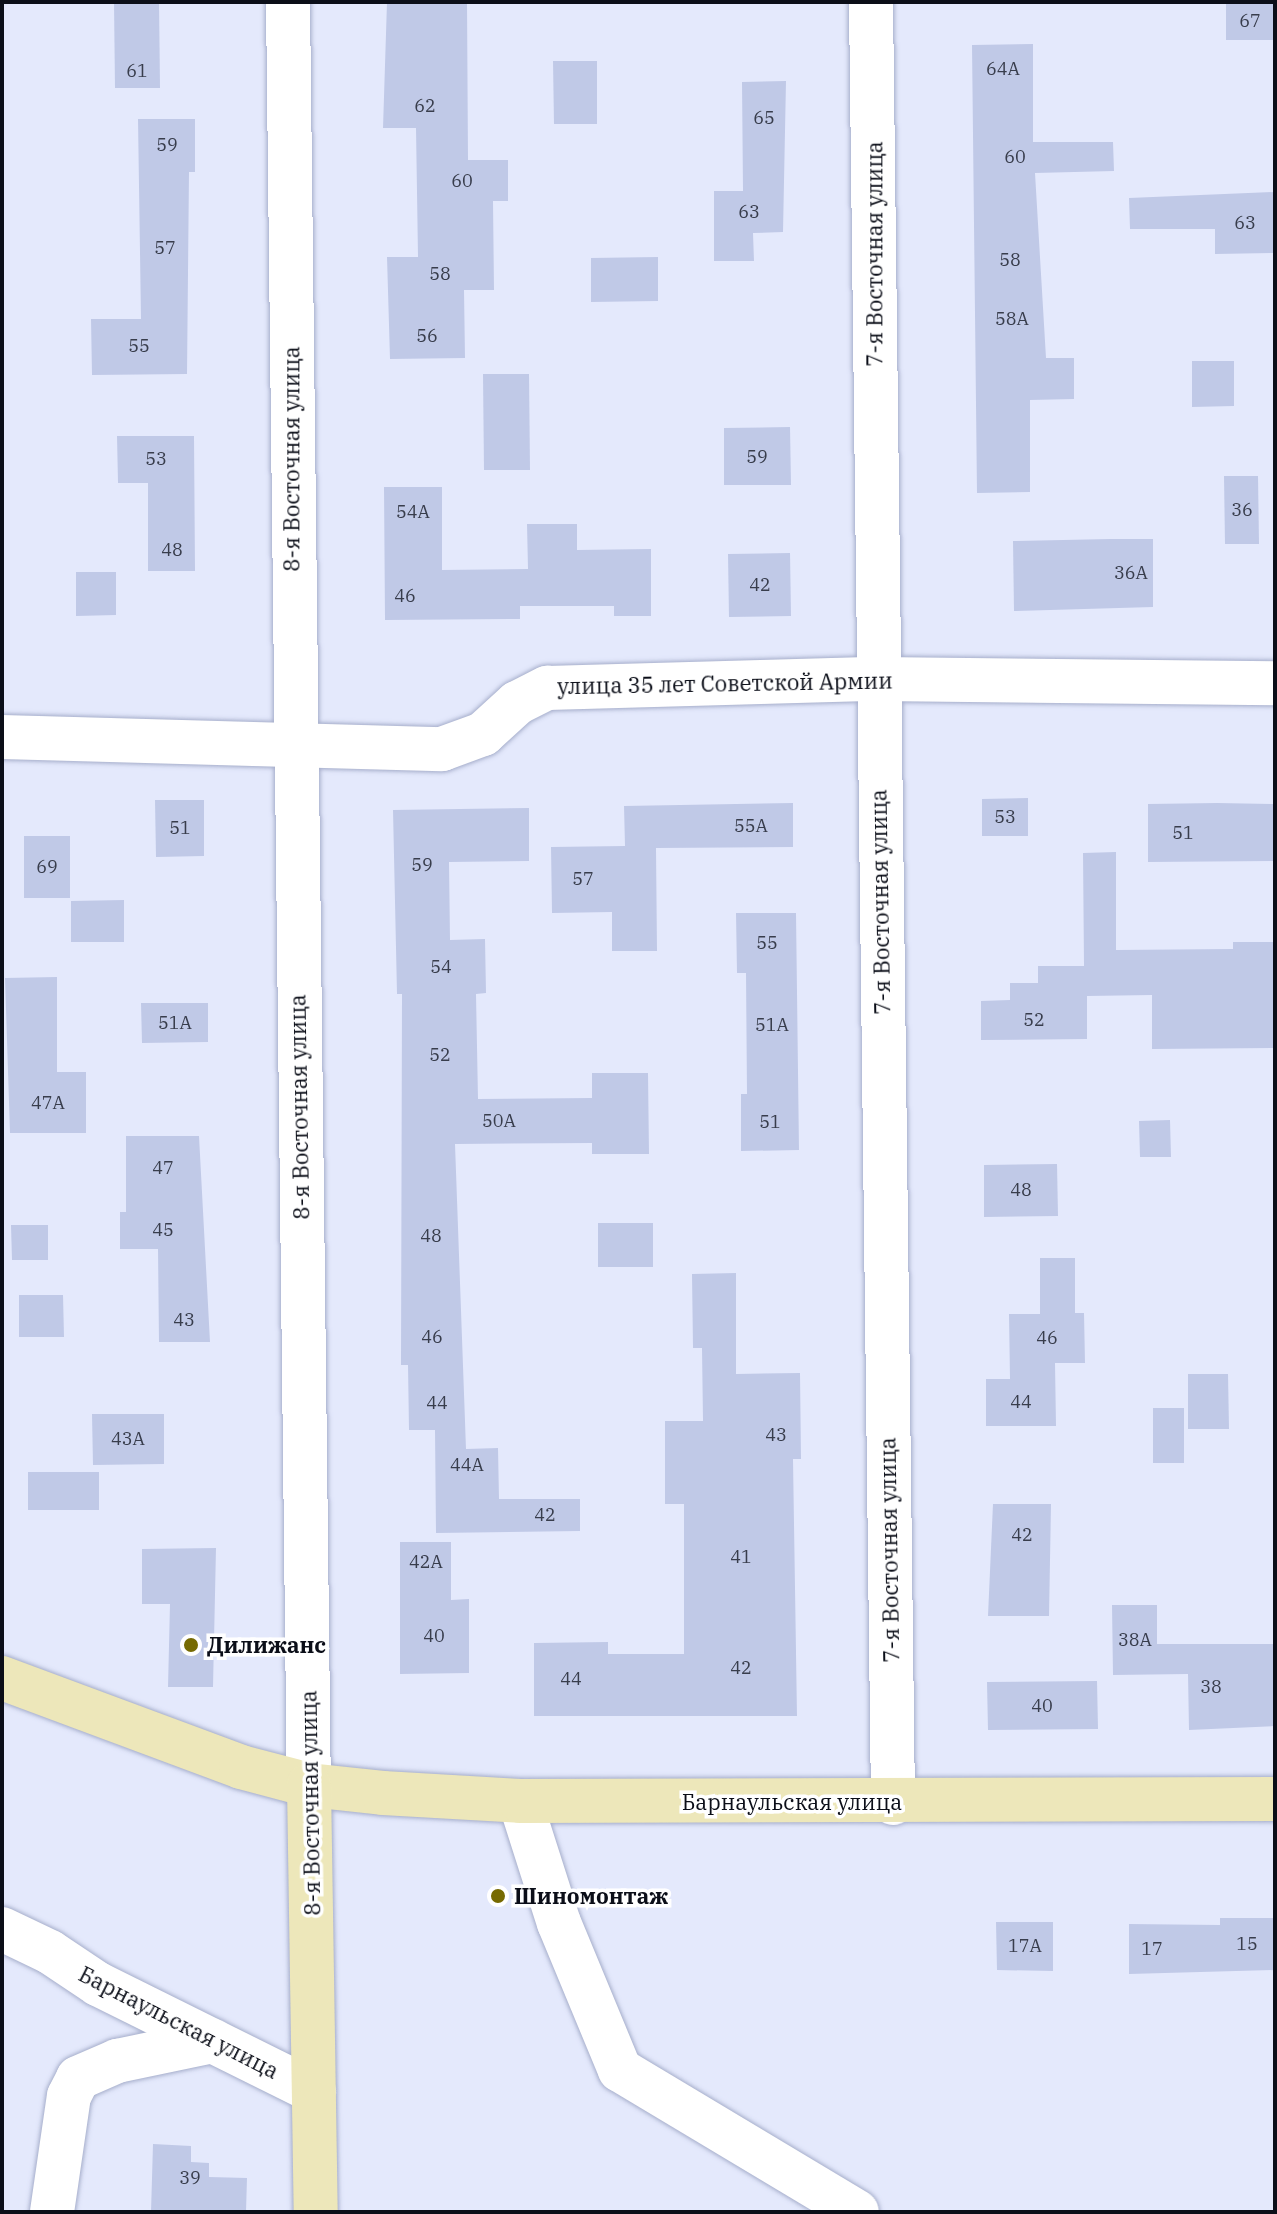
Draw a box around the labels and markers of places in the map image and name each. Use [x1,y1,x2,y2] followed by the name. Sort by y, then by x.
[207,1632,326,1658] place label: Дилижанс
[182,1636,200,1654] marker: Дилижанс
[514,1883,668,1909] place label: Шиномонтаж
[489,1887,507,1905] marker: Шиномонтаж

